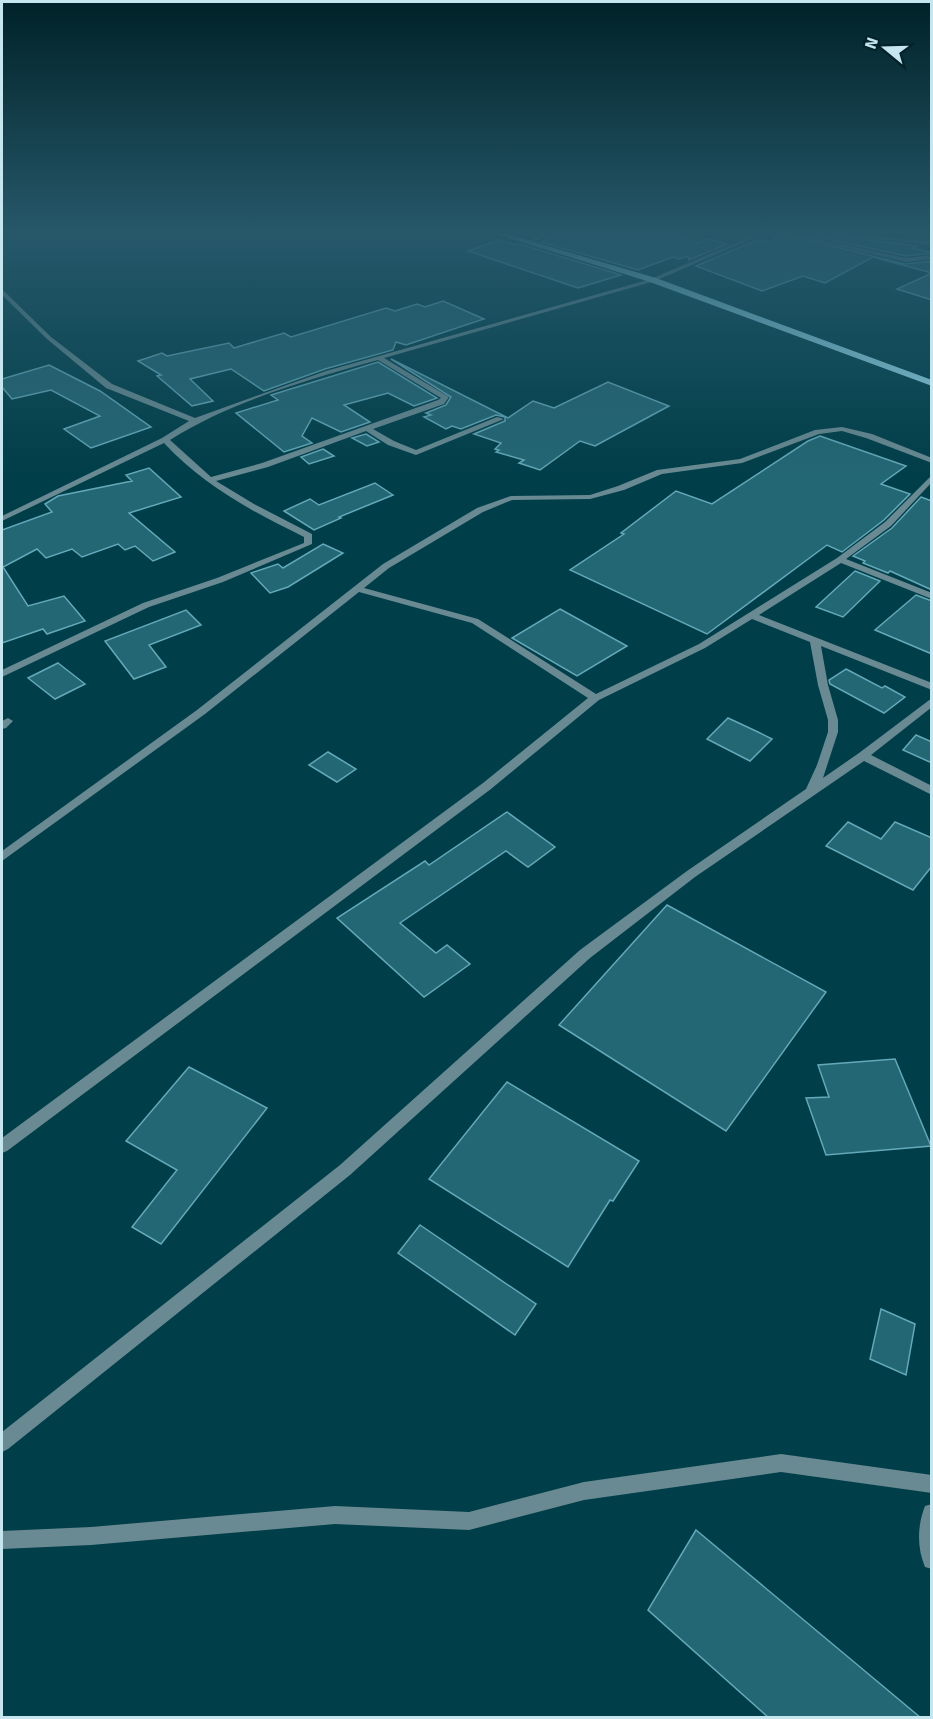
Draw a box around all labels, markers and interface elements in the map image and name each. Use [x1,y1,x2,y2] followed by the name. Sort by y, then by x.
[855,18,915,78] north arrow
[860,35,883,52] text: N

